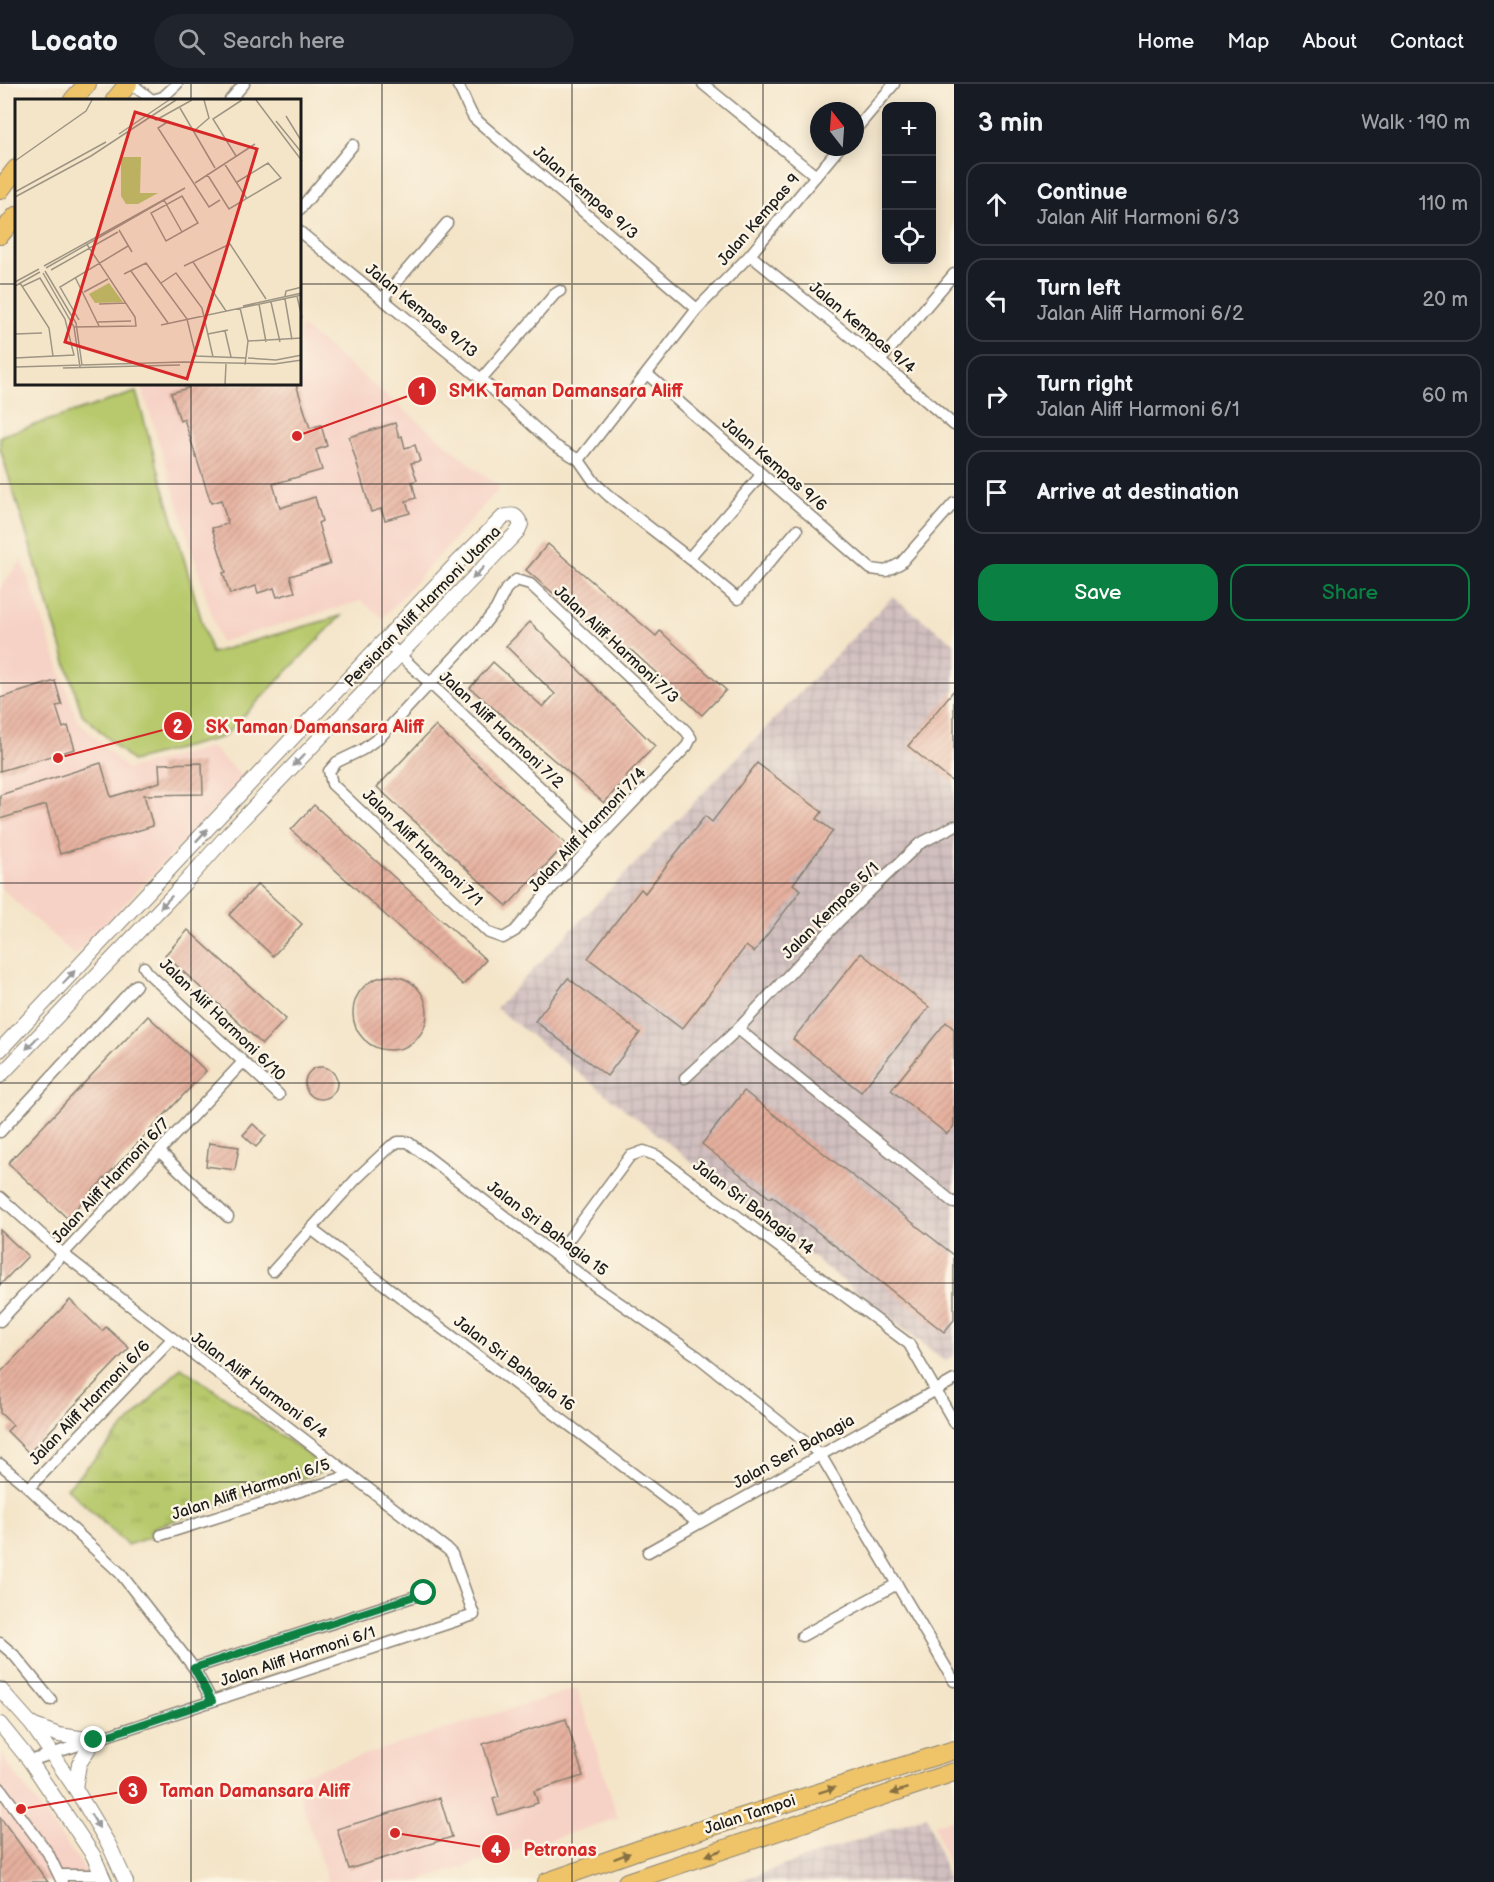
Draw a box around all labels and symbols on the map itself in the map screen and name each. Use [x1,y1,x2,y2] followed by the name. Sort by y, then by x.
[15,99,302,386] inset map
[810,102,864,156] north arrow
[529,142,641,244] street label: Jalan Kempas 9/3
[714,170,804,270] street label: Jalan Kempas 9
[361,260,481,362] street label: Jalan Kempas 9/13
[805,278,919,378] street label: Jalan Kempas 9/4
[407,373,695,409] callout: SMK Taman Damansara Aliff
[418,381,426,402] text: 1
[449,381,683,402] text: SMK Taman Damansara Aliff
[718,414,830,516] street label: Jalan Kempas 9/6
[341,522,505,692] street label: Persiaran Aliff Harmoni Utama
[471,566,485,580] one-way arrow
[550,582,682,708] street label: Jalan Aliff Harmoni 7/3
[435,667,568,793] street label: Jalan Aliff Harmoni 7/2
[163,708,436,744] callout: SK Taman Damansara Aliff
[173,717,184,738] text: 2
[206,717,425,738] text: SK Taman Damansara Aliff
[292,752,306,767] one-way arrow
[525,764,651,896] street label: Jalan Aliff Harmoni 7/4
[358,786,486,910] street label: Jalan Aliff Harmoni 7/1
[195,828,209,842] one-way arrow
[779,859,883,963] street label: Jalan Kempas 5/1
[159,895,173,910] one-way arrow
[155,955,289,1085] street label: Jalan Alif Harmoni 6/10
[62,969,76,984] one-way arrow
[25,1036,39,1050] one-way arrow
[48,1115,174,1247] street label: Jalan Aliff Harmoni 6/7
[689,1156,817,1260] street label: Jalan Sri Bahagia 14
[483,1178,611,1280] street label: Jalan Sri Bahagia 15
[450,1312,578,1416] street label: Jalan Sri Bahagia 16
[187,1329,331,1444] street label: Jalan Aliff Harmoni 6/4
[26,1337,155,1469] street label: Jalan Aliff Harmoni 6/6
[730,1411,858,1493] street label: Jalan Seri Bahagia
[170,1455,332,1525] street label: Jalan Aliff Harmoni 6/5
[410,1579,436,1605] route start
[218,1623,378,1691] street label: Jalan Aliff Harmoni 6/1
[80,1726,106,1752] route end
[118,1772,362,1808] callout: Taman Damansara Aliff
[128,1781,138,1802] text: 3
[160,1781,351,1802] text: Taman Damansara Aliff
[818,1785,836,1794] one-way arrow
[889,1787,907,1796] one-way arrow
[702,1791,798,1839] street label: Jalan Tampoi
[89,1813,100,1829] one-way arrow
[481,1831,609,1867] callout: Petronas
[491,1840,502,1861] text: 4
[523,1840,597,1861] text: Petronas
[705,1849,723,1858] one-way arrow
[613,1850,631,1860] one-way arrow

